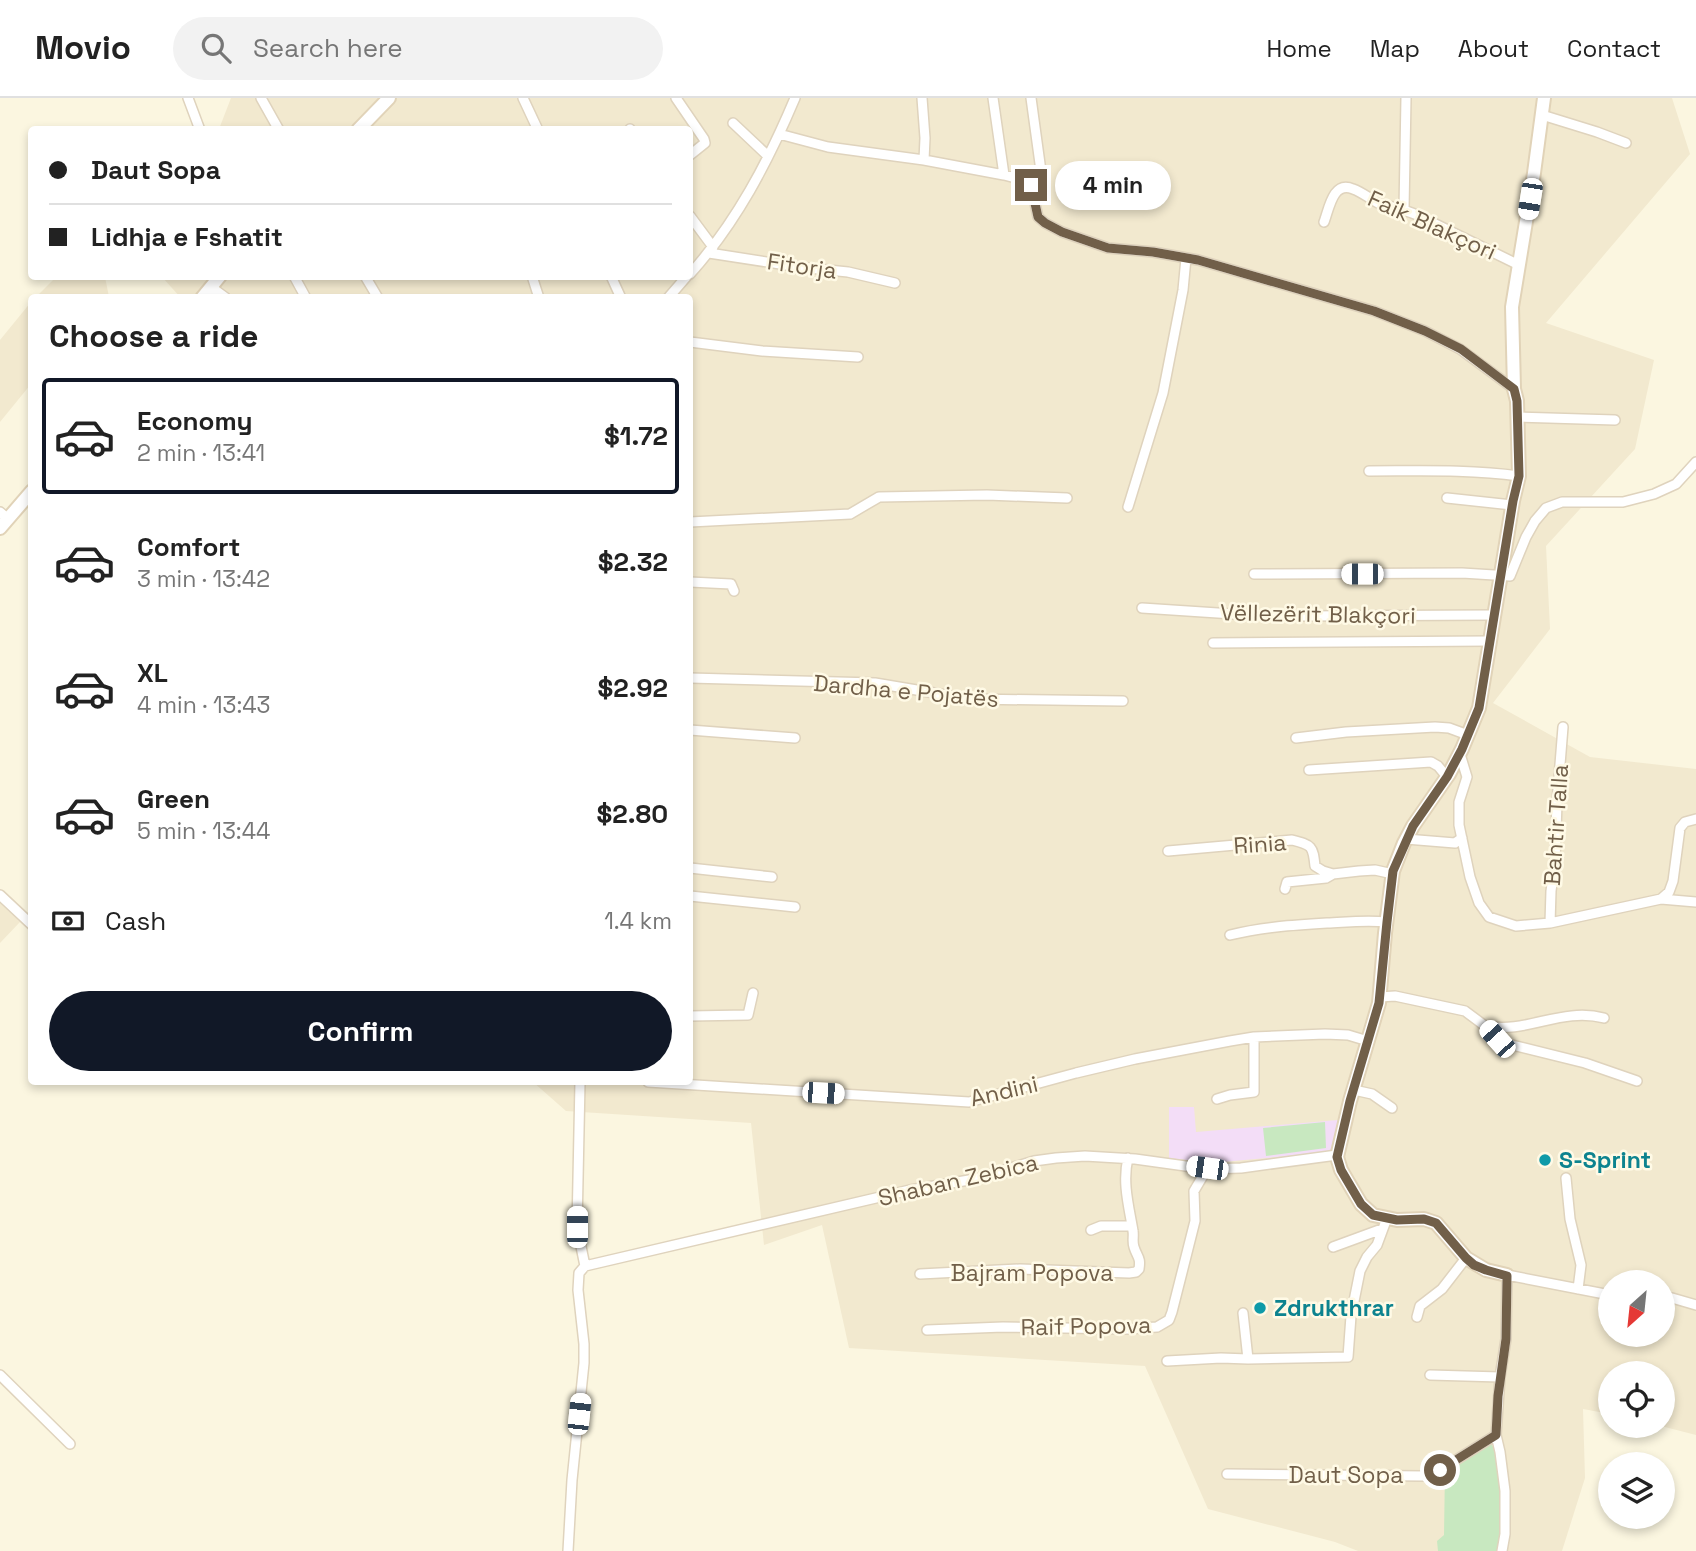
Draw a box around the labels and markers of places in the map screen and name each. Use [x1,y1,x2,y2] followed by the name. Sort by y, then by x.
[1559,1145,1651,1175] place label: S-Sprint
[1537,1152,1553,1168] marker: S-Sprint
[1274,1293,1394,1323] place label: Zdrukthrar
[1252,1300,1268,1316] marker: Zdrukthrar

